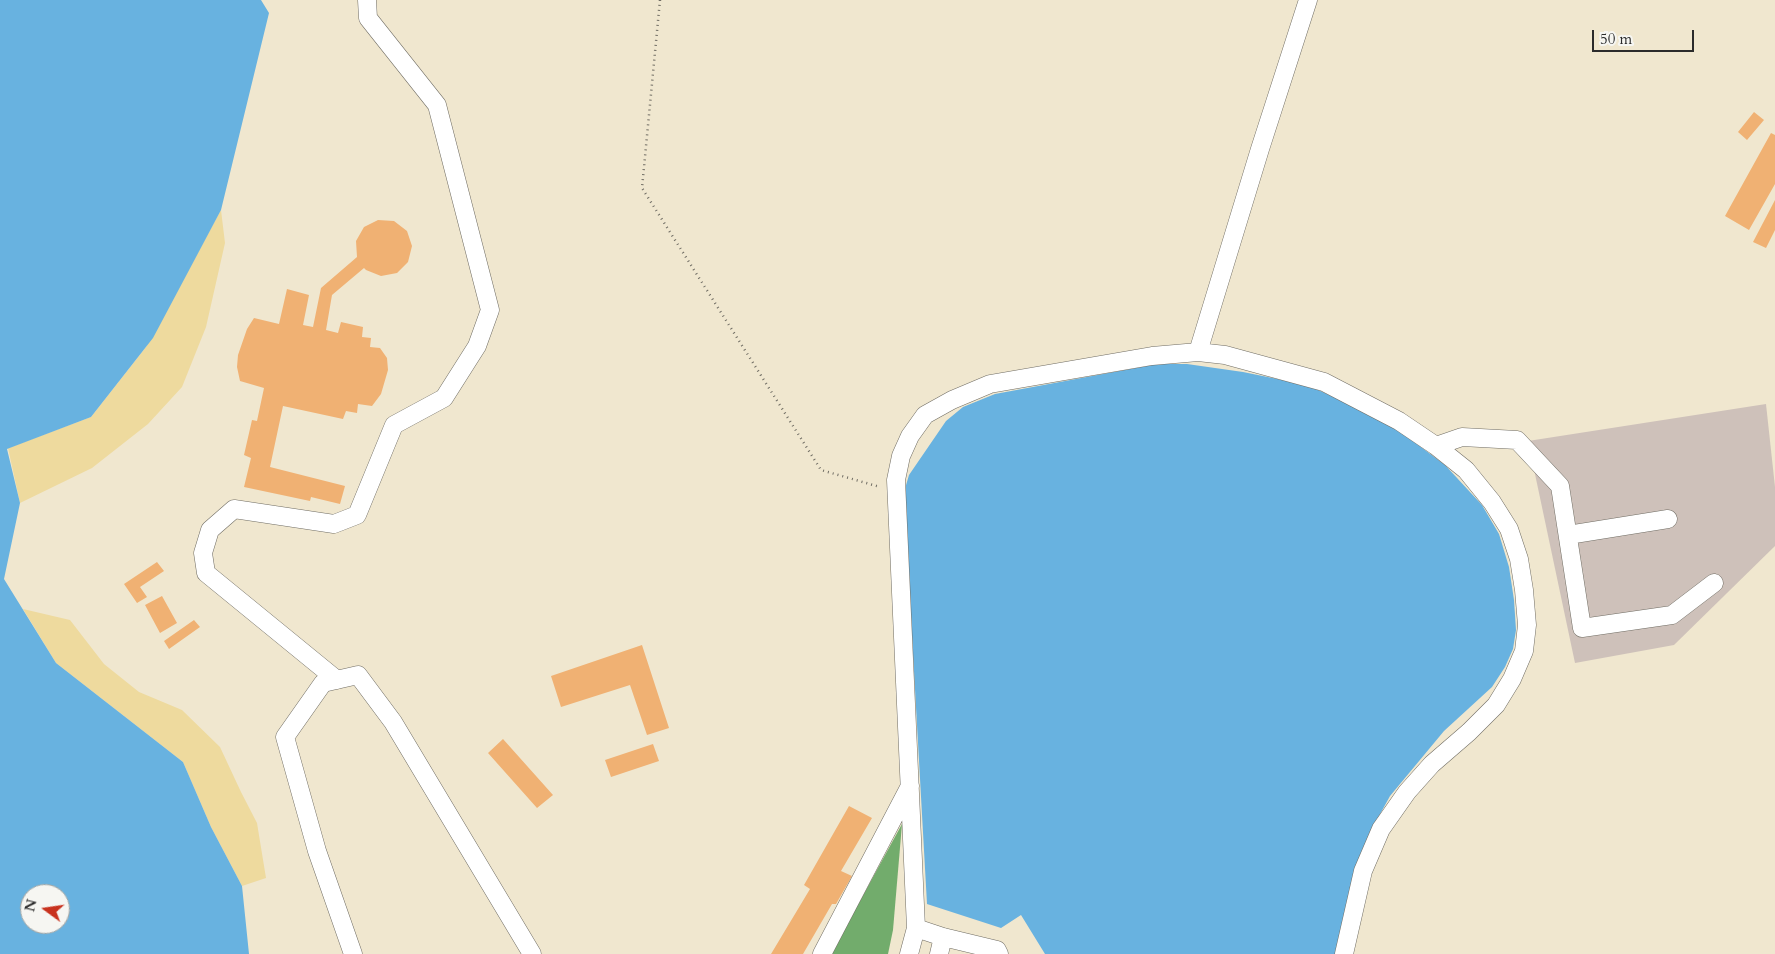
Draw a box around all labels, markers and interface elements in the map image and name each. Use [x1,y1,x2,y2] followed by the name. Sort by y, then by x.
[1595,20,1698,52] scale bar
[1600,29,1632,49] text: 50 m
[20,884,70,934] north arrow
[20,897,42,914] text: N

